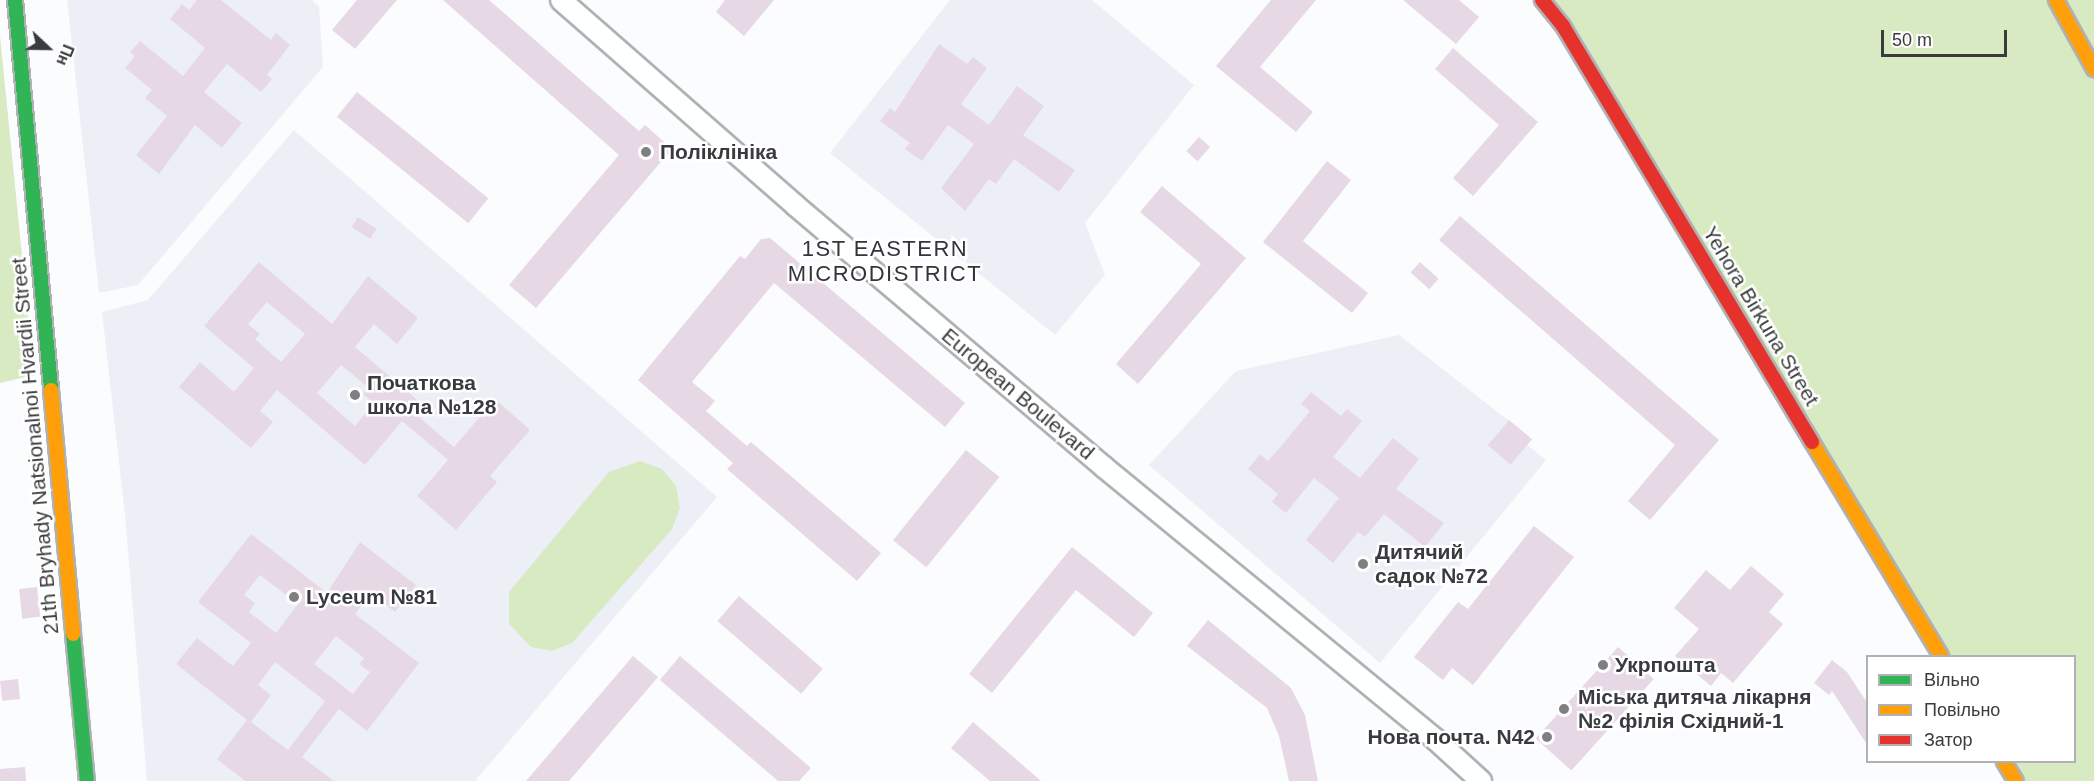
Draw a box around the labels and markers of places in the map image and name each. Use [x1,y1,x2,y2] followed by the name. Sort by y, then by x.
[660,139,777,165] place label: Поліклініка
[637,143,655,161] marker: Поліклініка
[367,370,496,420] place label: Початкова школа №128
[348,388,362,402] marker: Початкова школа №128
[1375,539,1488,589] place label: Дитячий садок №72
[1356,557,1370,571] marker: Дитячий садок №72
[306,584,437,610] place label: Lyceum №81
[287,590,301,604] marker: Lyceum №81
[1615,652,1716,678] place label: Укрпошта
[1596,658,1610,672] marker: Укрпошта
[1578,684,1812,734] place label: Міська дитяча лікарня №2 філія Східний-1
[1555,700,1573,718] marker: Міська дитяча лікарня №2 філія Східний-1
[1368,724,1535,750] place label: Нова почта. N42
[1540,730,1554,744] marker: Нова почта. N42

